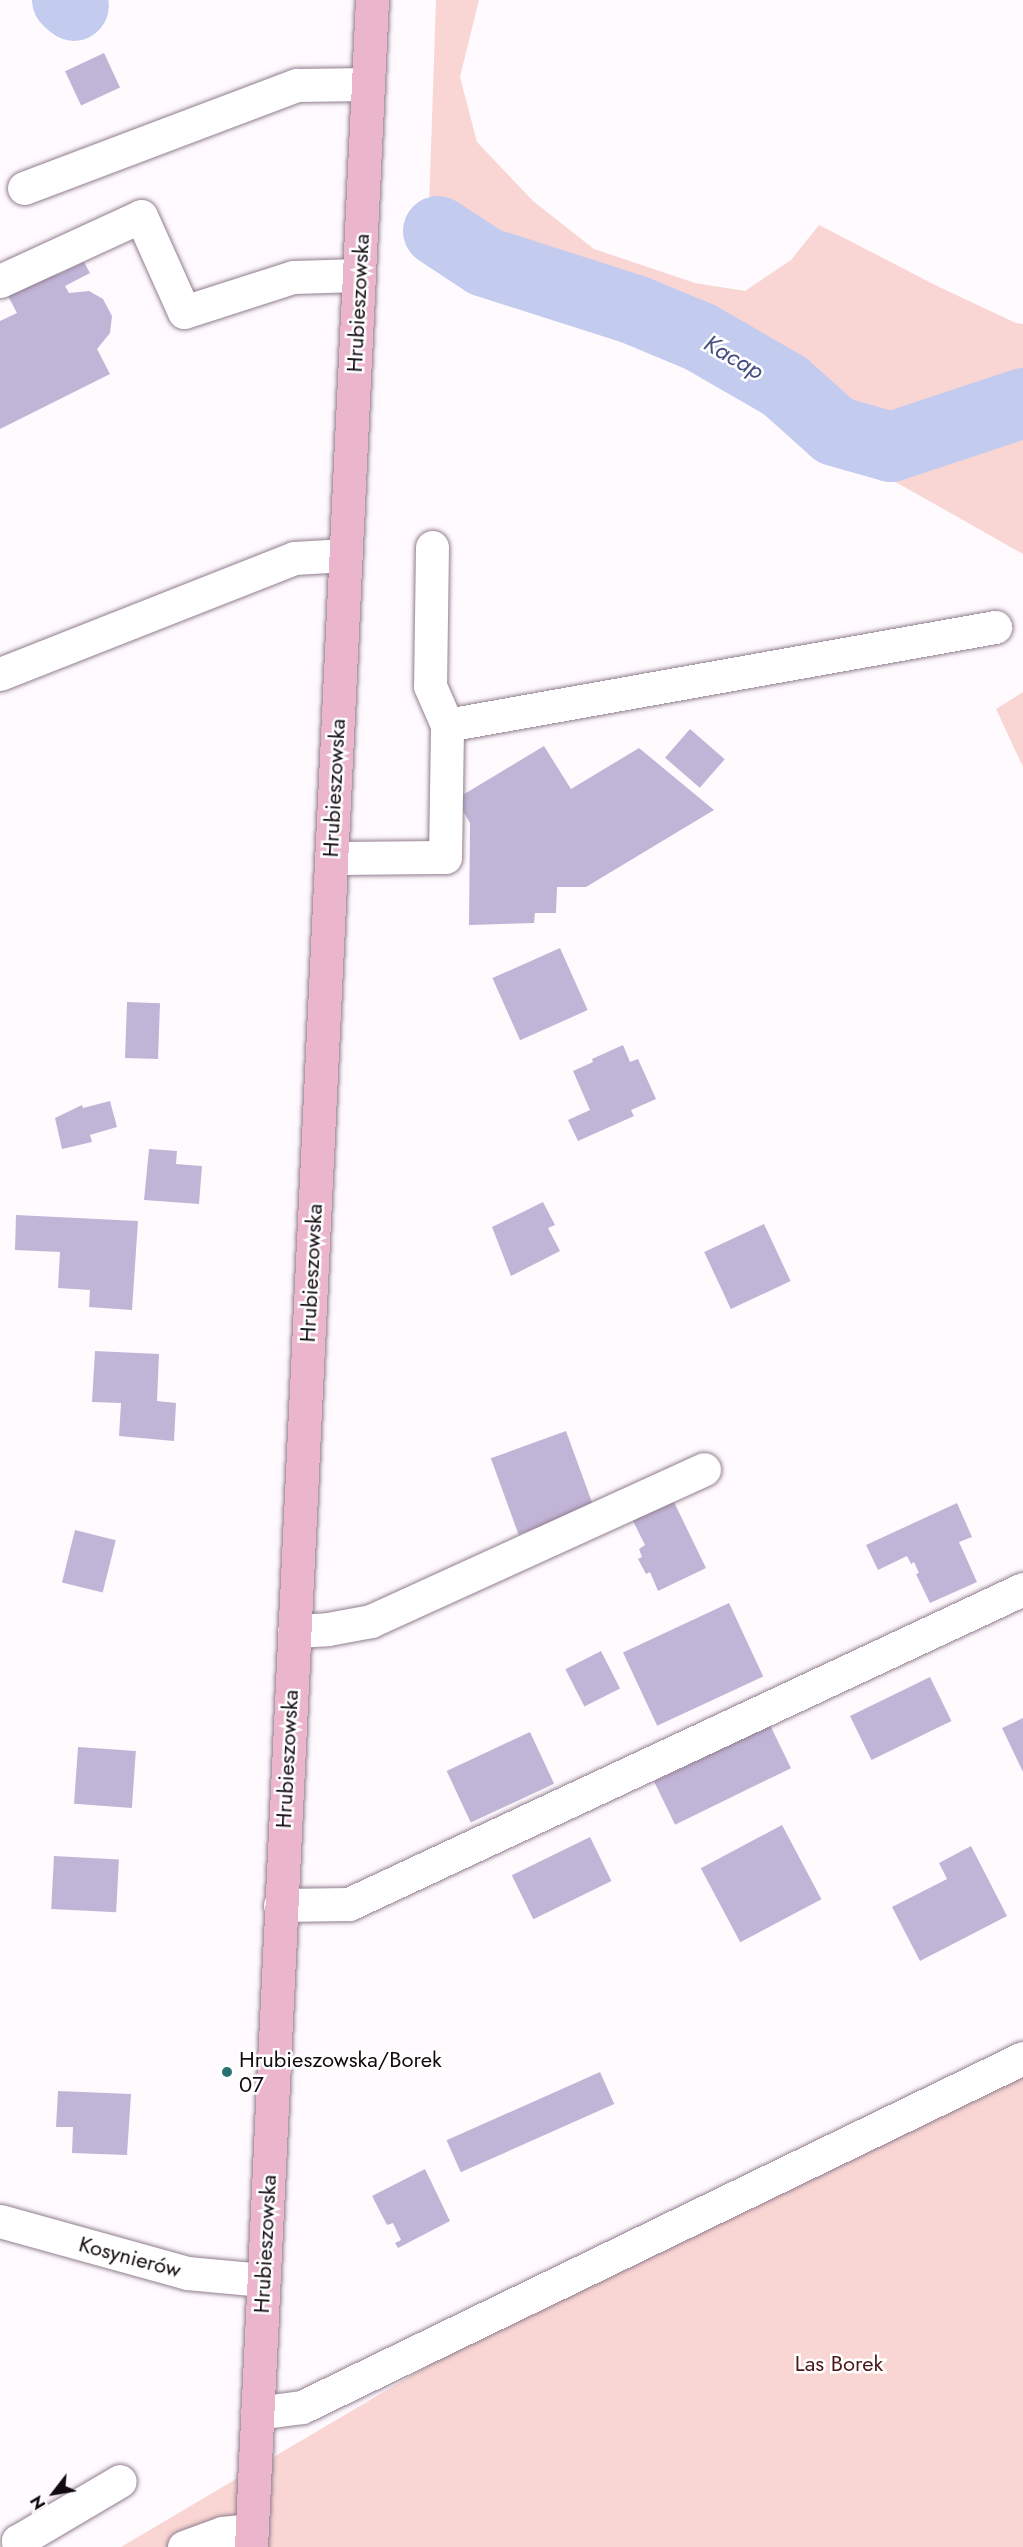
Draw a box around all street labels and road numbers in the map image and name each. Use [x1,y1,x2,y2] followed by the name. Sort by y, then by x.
[341,233,375,373] street label: Hrubieszowska
[317,718,351,858] street label: Hrubieszowska
[294,1203,328,1343] street label: Hrubieszowska
[270,1689,304,1829] street label: Hrubieszowska
[248,2174,282,2314] street label: Hrubieszowska
[76,2231,184,2283] street label: Kosynierów

